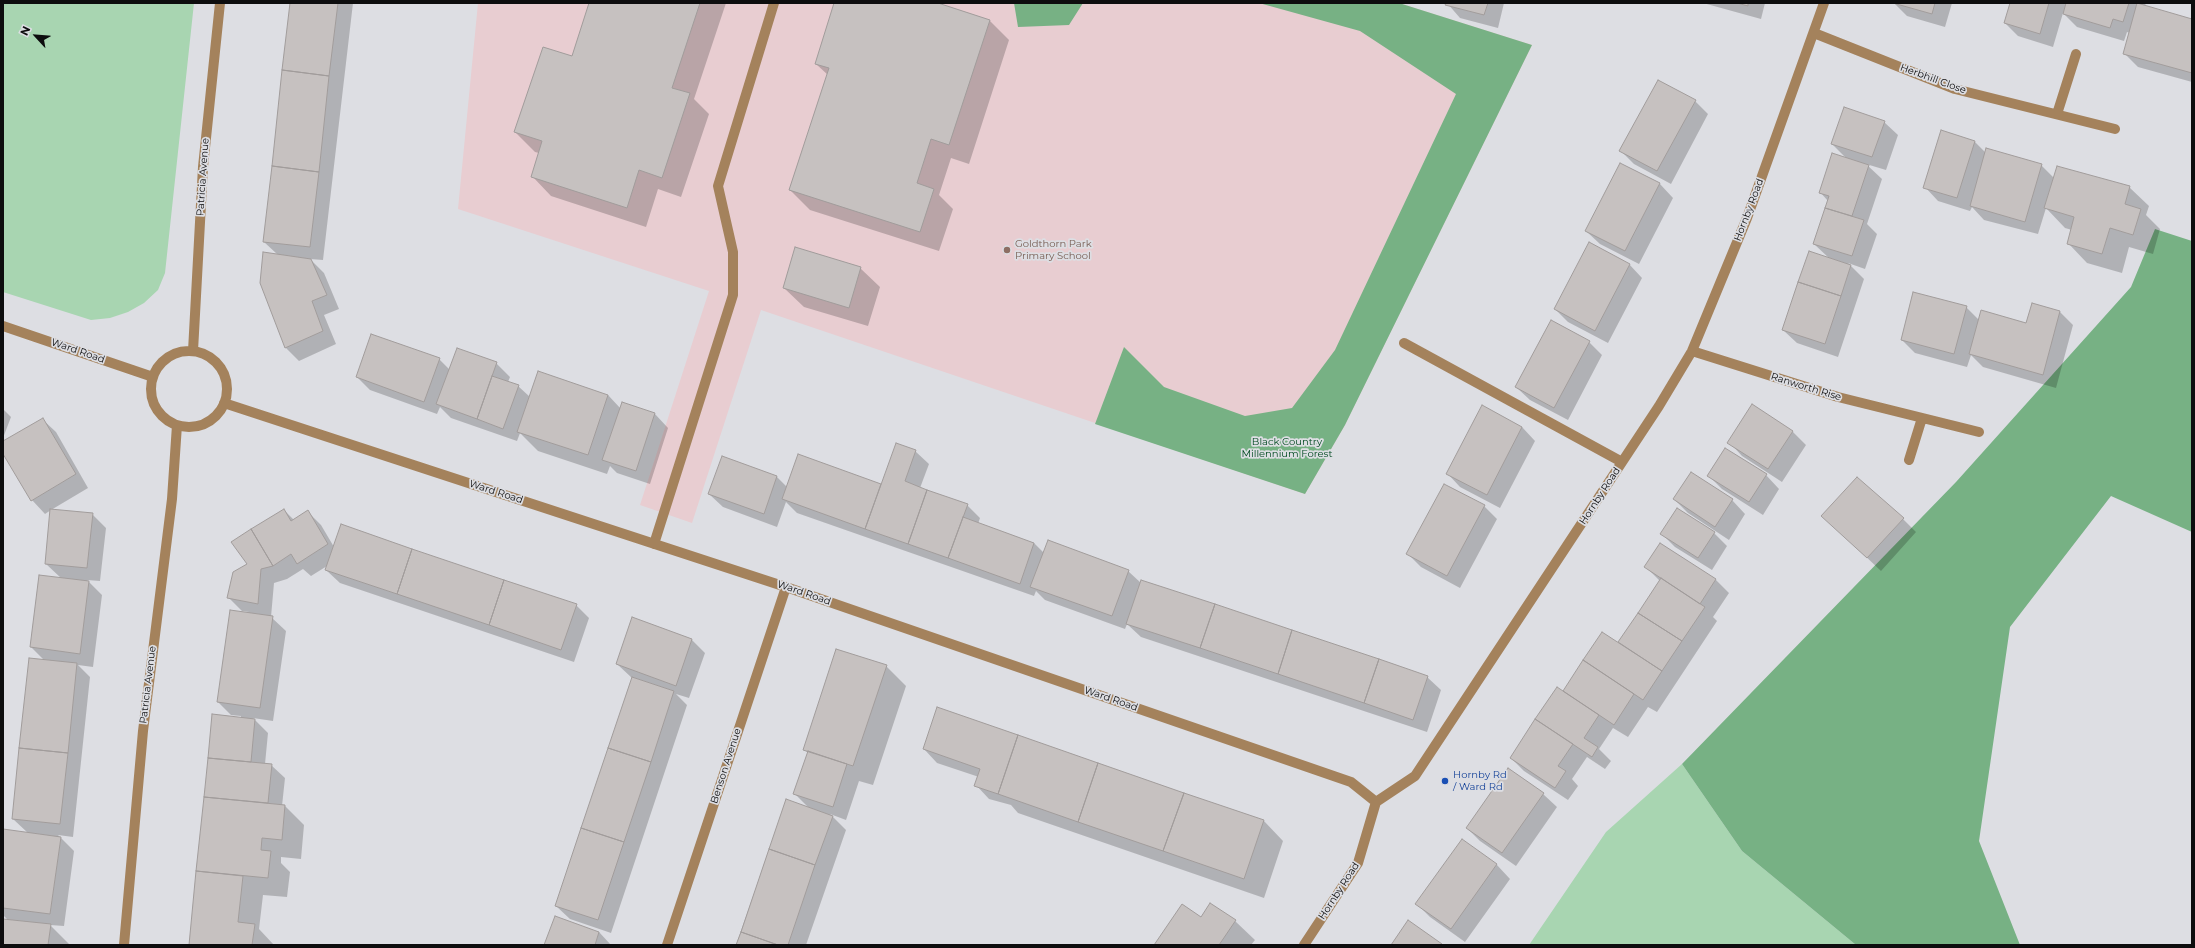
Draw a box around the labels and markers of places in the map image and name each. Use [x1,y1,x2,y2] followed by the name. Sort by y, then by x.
[1015,238,1092,262] place label: Goldthorn Park Primary School
[1002,245,1012,255] marker: Goldthorn Park Primary School
[1453,769,1507,792] place label: Hornby Rd / Ward Rd
[1440,776,1450,786] marker: Hornby Rd / Ward Rd

